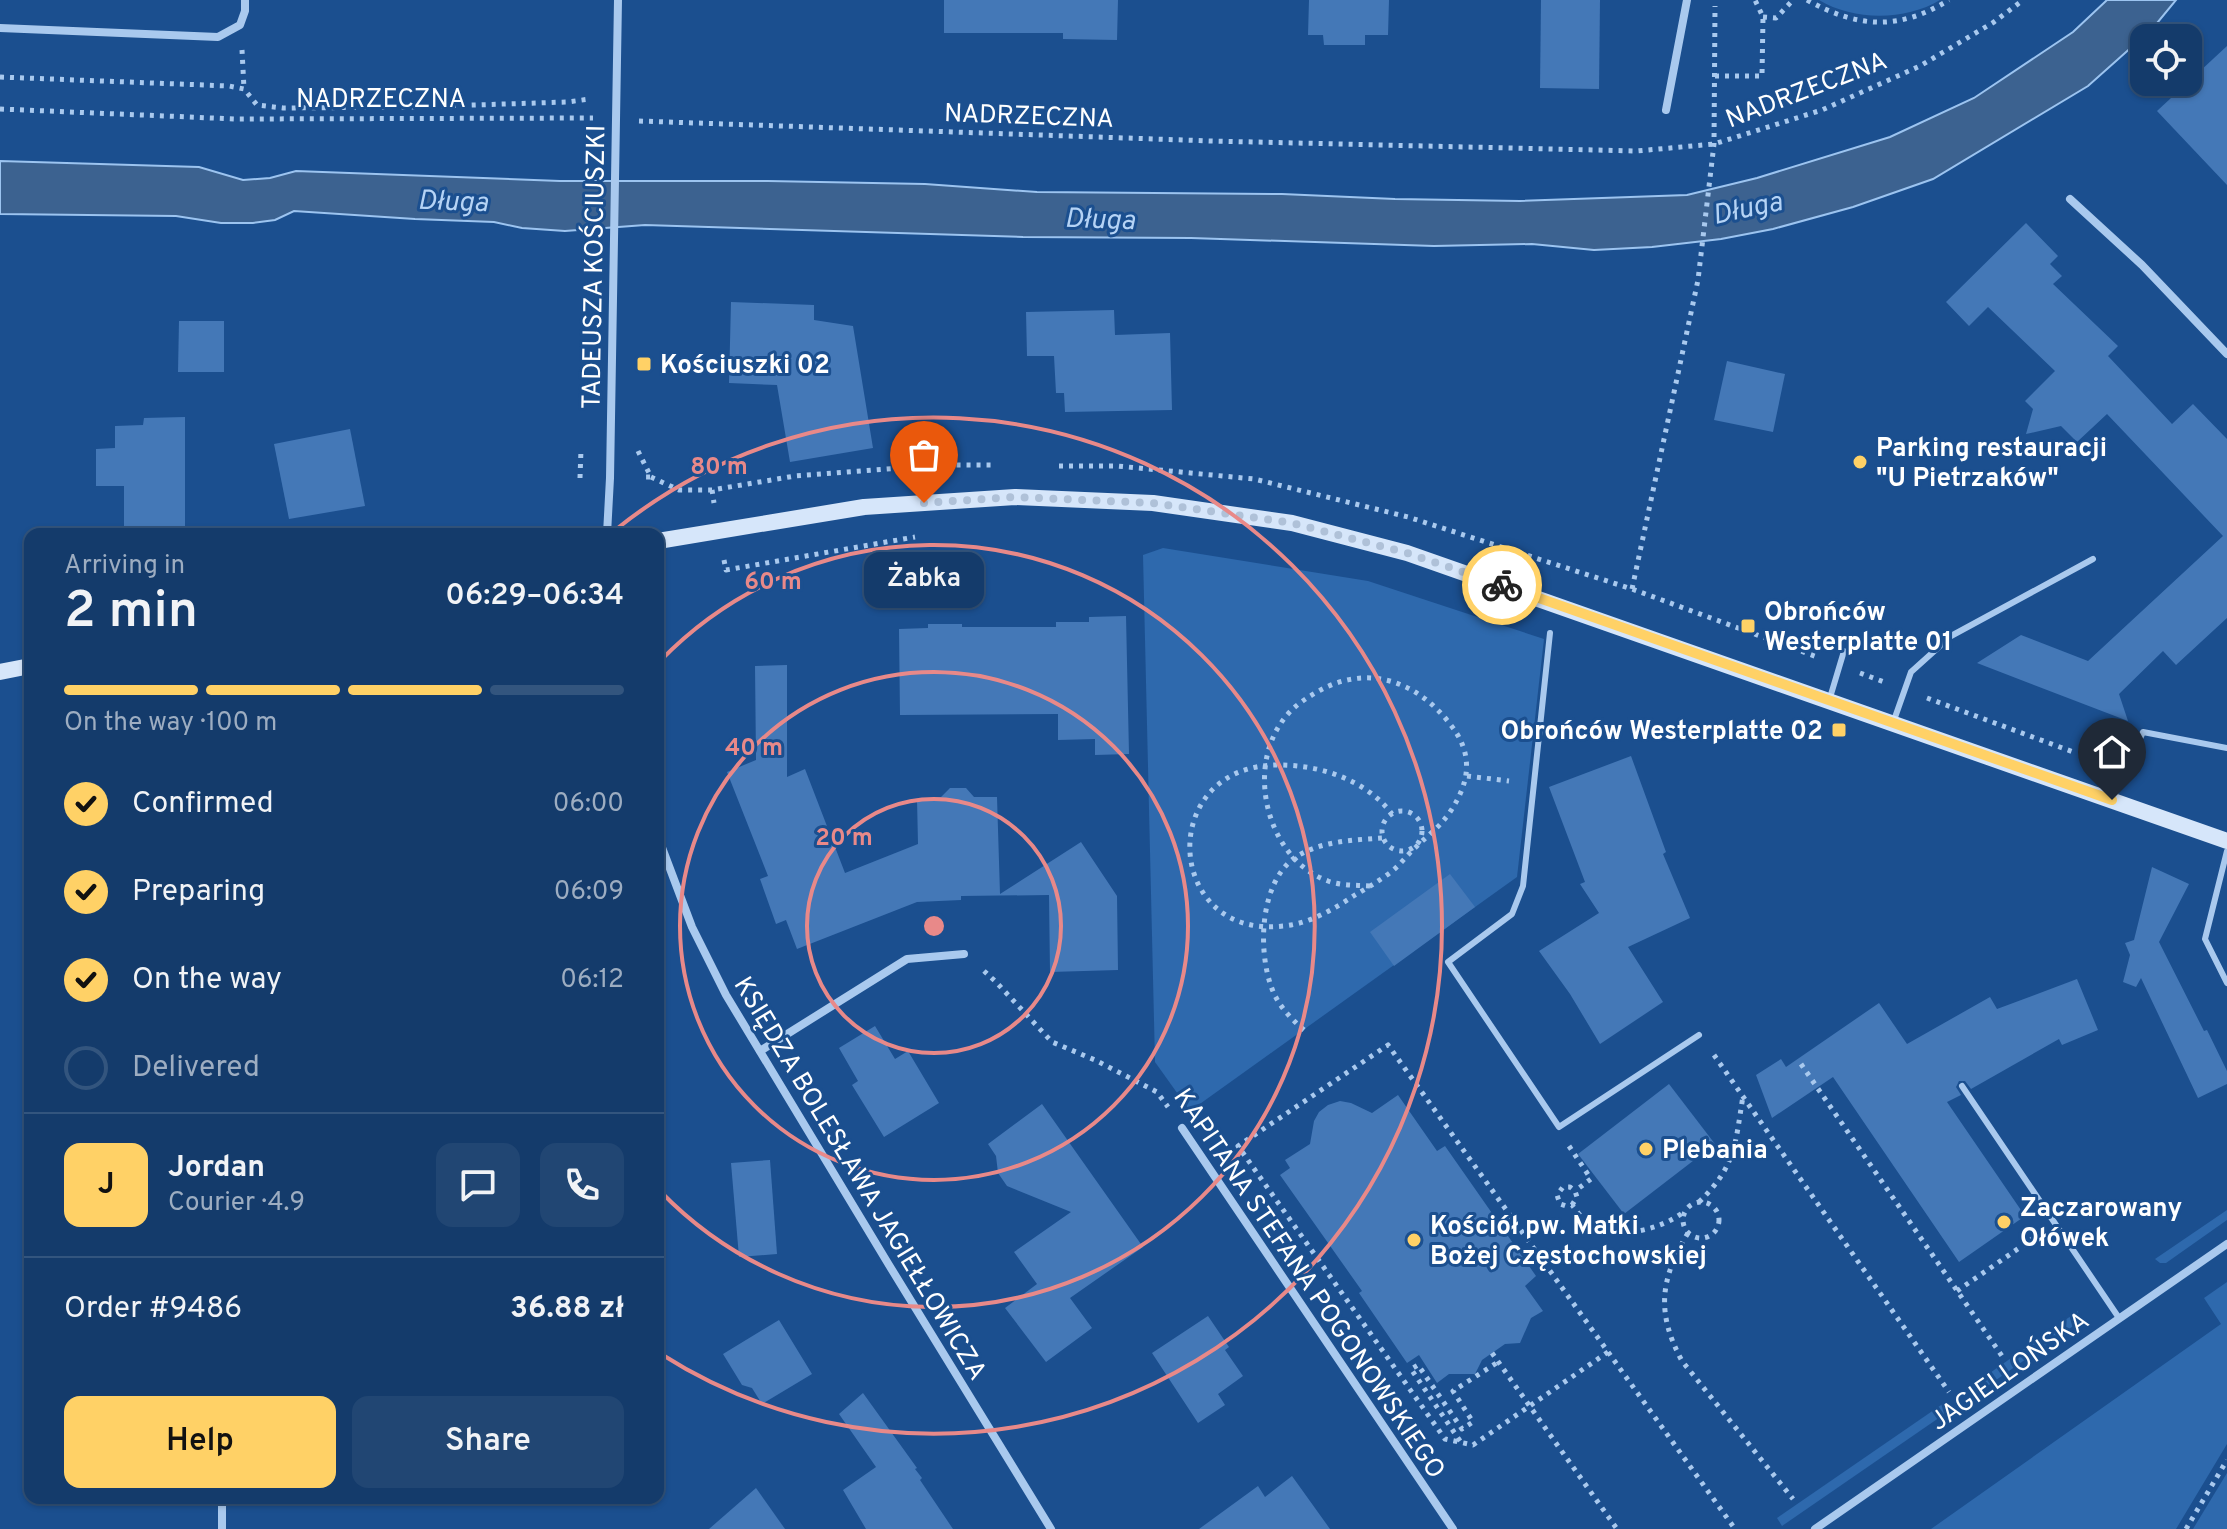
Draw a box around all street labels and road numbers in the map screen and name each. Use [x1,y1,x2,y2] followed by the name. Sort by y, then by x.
[1722,45,1892,137] street label: NADRZECZNA
[296,84,466,117] street label: NADRZECZNA
[943,98,1114,137] street label: NADRZECZNA
[575,124,614,410] street label: TADEUSZA KOŚCIUSZKI
[725,972,993,1387] street label: KSIĘDZA BOLESŁAWA JAGIEŁŁOWICZA
[1165,1083,1451,1486] street label: KAPITANA STEFANA POGONOWSKIEGO
[1923,1303,2096,1439] street label: JAGIELLOŃSKA

